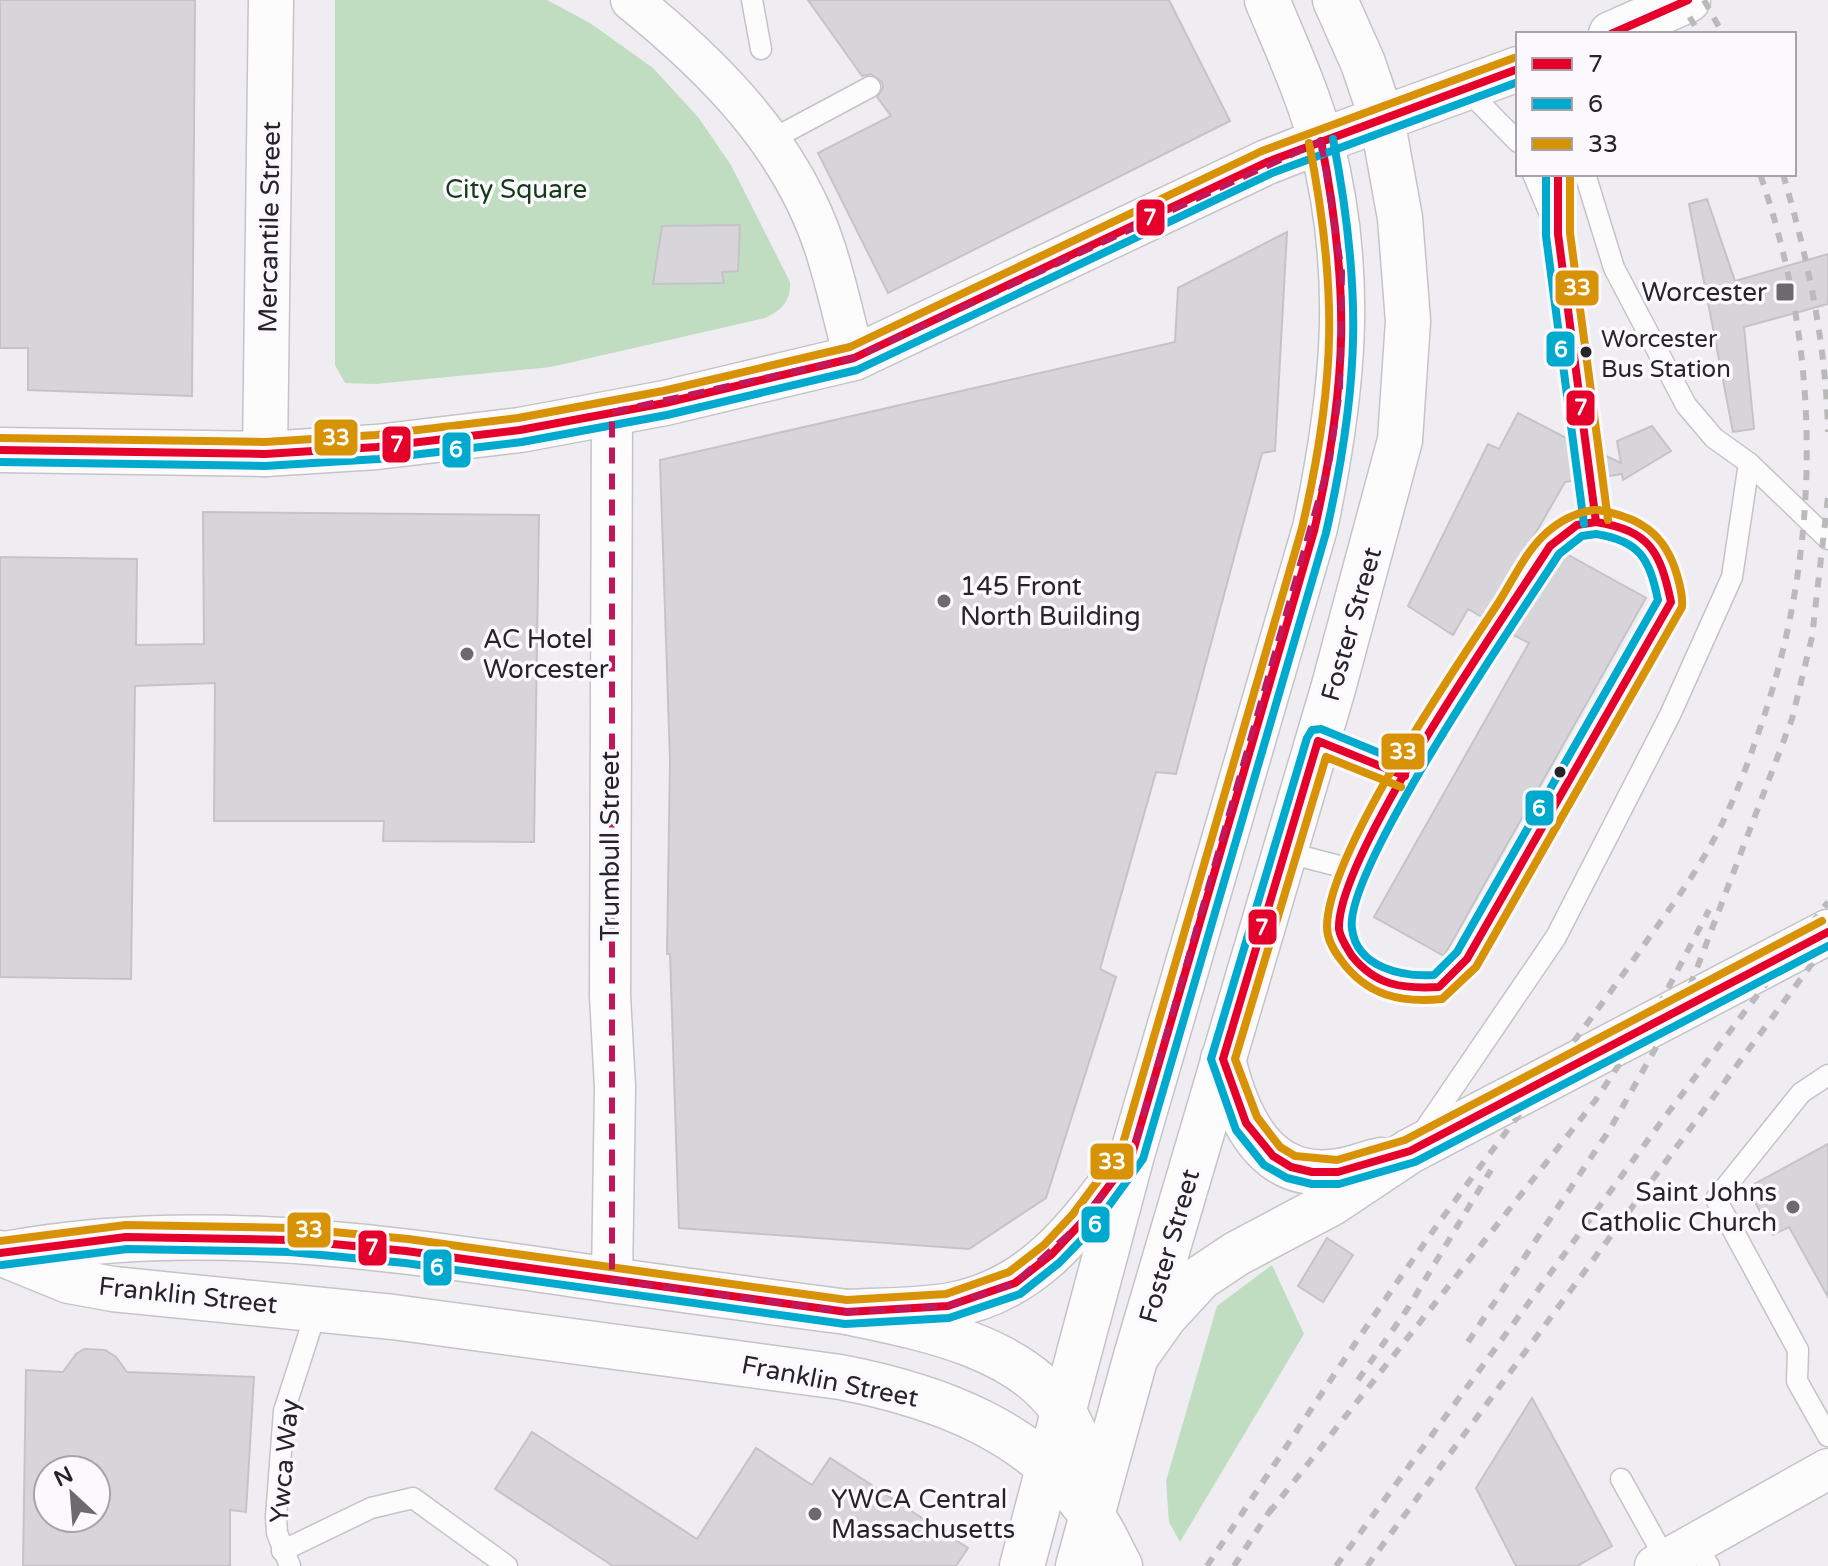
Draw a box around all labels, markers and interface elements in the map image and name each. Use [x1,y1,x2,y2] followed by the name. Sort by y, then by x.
[1516,32,1796,176] legend
[1588,50,1603,79] text: 7
[1588,90,1603,119] text: 6
[252,121,287,333] street label: Mercantile Street
[1588,130,1618,159] text: 33
[445,174,587,205] park label: City Square
[1135,198,1166,237] line badge: 7
[1143,205,1157,231] text: 7
[1554,269,1600,307] line badge: 33
[1563,275,1591,301] text: 33
[1641,277,1767,308] place label: Worcester
[1774,281,1796,303] marker: Worcester
[1601,325,1731,384] place label: Worcester Bus Station
[1545,330,1576,368] line badge: 6
[1554,337,1568,363] text: 6
[1578,344,1594,360] marker: Worcester Bus Station
[1565,389,1596,427] line badge: 7
[1574,395,1588,421] text: 7
[313,418,359,457] line badge: 33
[322,425,350,451] text: 33
[381,425,412,464] line badge: 7
[441,431,472,469] line badge: 6
[390,432,404,458] text: 7
[449,437,463,463] text: 6
[1315,544,1388,705] street label: Foster Street
[960,571,1141,632] place label: 145 Front North Building
[935,592,953,610] marker: 145 Front North Building
[483,624,609,685] place label: AC Hotel Worcester
[458,645,476,663] marker: AC Hotel Worcester
[1380,732,1426,771] line badge: 33
[1389,739,1417,765] text: 33
[595,751,626,941] street label: Trumbull Street
[1552,764,1568,780] unlabelled marker
[1524,789,1555,827] line badge: 6
[1532,796,1546,822] text: 6
[1247,908,1278,946] line badge: 7
[1255,915,1269,941] text: 7
[1089,1142,1135,1181] line badge: 33
[1098,1149,1126,1175] text: 33
[1133,1166,1206,1327] street label: Foster Street
[1581,1177,1777,1238] place label: Saint Johns Catholic Church
[1784,1198,1802,1216] marker: Saint Johns Catholic Church
[1080,1205,1111,1244] line badge: 6
[286,1211,332,1249] line badge: 33
[1088,1212,1102,1238] text: 6
[295,1217,323,1243] text: 33
[357,1229,388,1267] line badge: 7
[365,1235,379,1261] text: 7
[422,1248,453,1287] line badge: 6
[430,1255,444,1281] text: 6
[97,1271,279,1320] street label: Franklin Street
[739,1349,921,1414] street label: Franklin Street
[264,1397,305,1525] street label: Ywca Way
[32,1454,112,1534] north arrow
[50,1461,77,1492] text: N
[831,1484,1015,1545] place label: YWCA Central Massachusetts
[806,1505,824,1523] marker: YWCA Central Massachusetts

